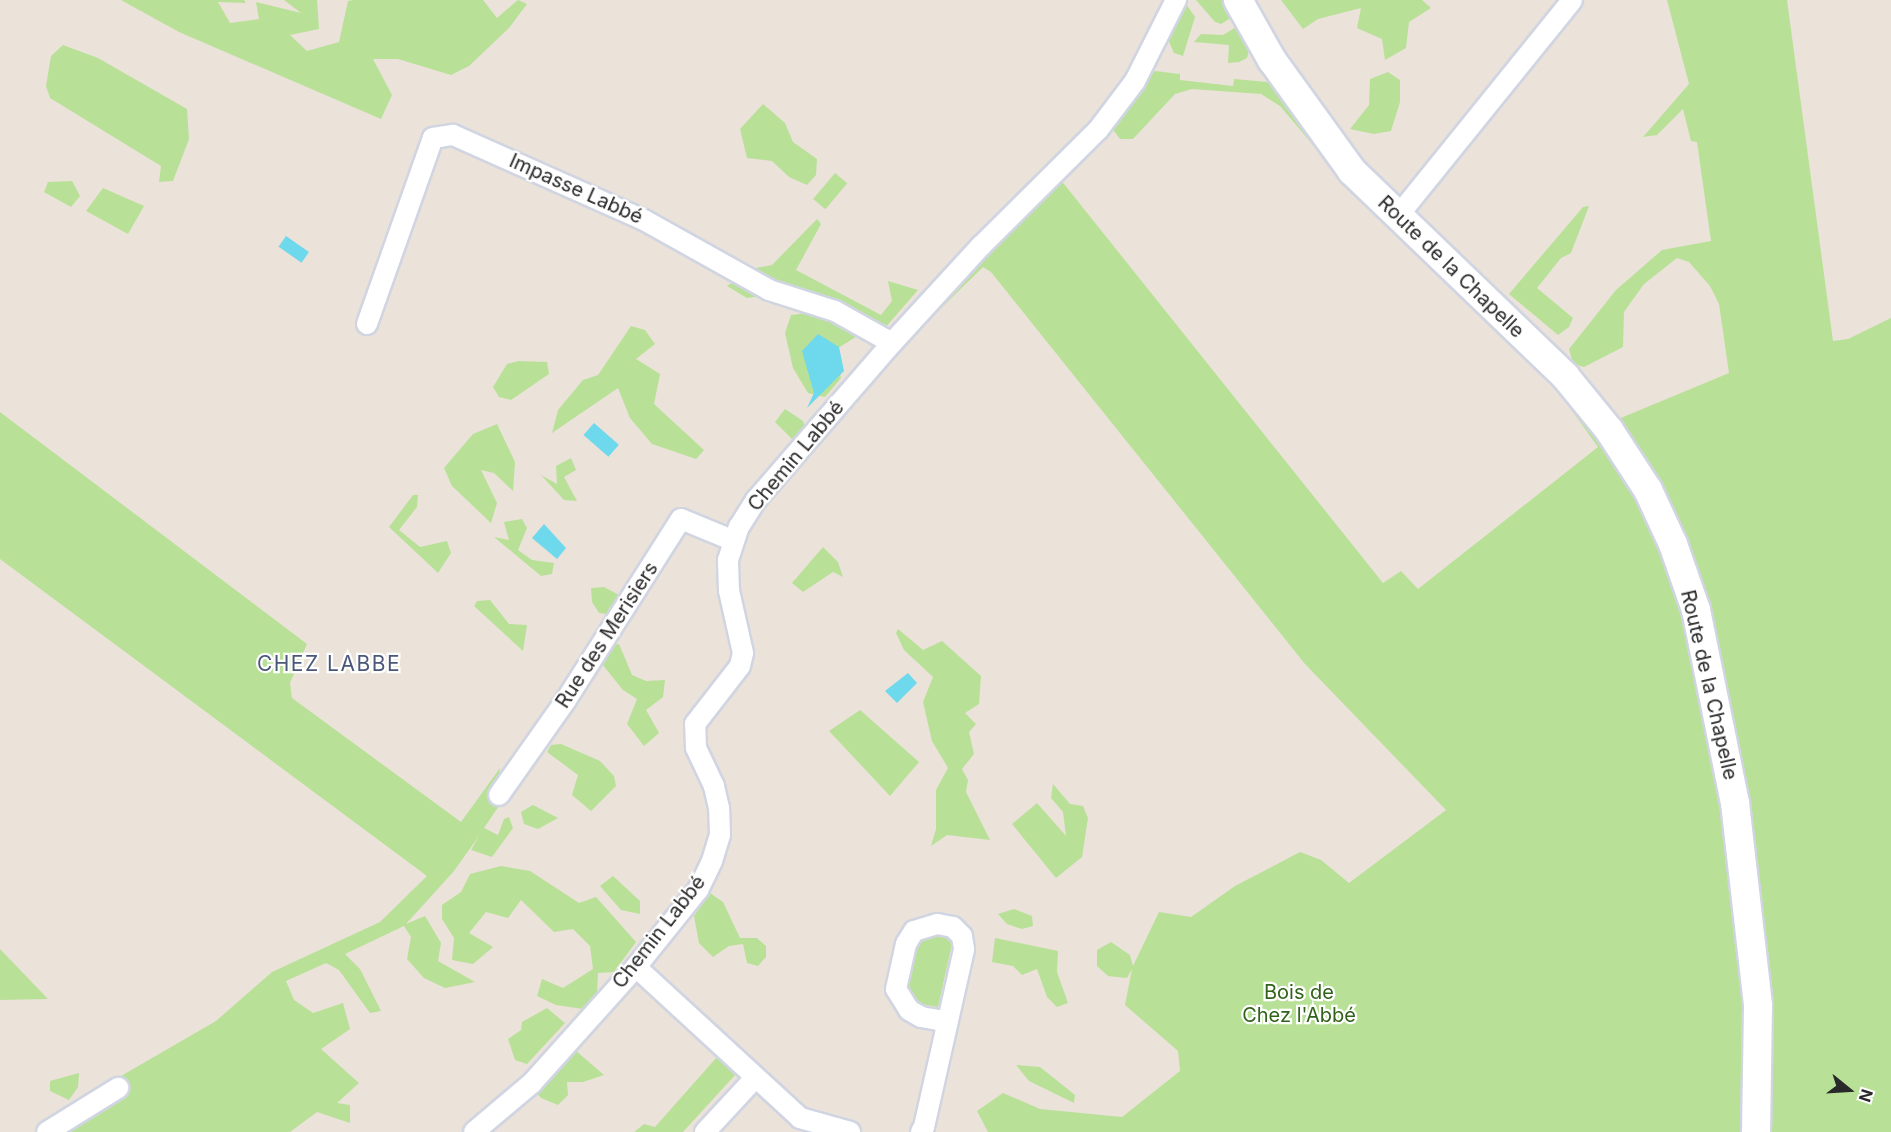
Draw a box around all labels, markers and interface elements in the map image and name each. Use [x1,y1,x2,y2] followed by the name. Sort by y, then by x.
[506,149,646,229] street label: Impasse Labbé
[1373,191,1529,343] street label: Route de la Chapelle
[743,396,849,516] street label: Chemin Labbé
[551,557,663,713] street label: Rue des Merisiers
[1675,588,1743,782] street label: Route de la Chapelle
[257,651,401,677] district label: CHEZ LABBE
[607,871,711,993] street label: Chemin Labbé
[1242,980,1356,1027] park label: Bois de Chez l'Abbé
[1819,1060,1879,1120] north arrow
[1855,1087,1878,1104] text: N

